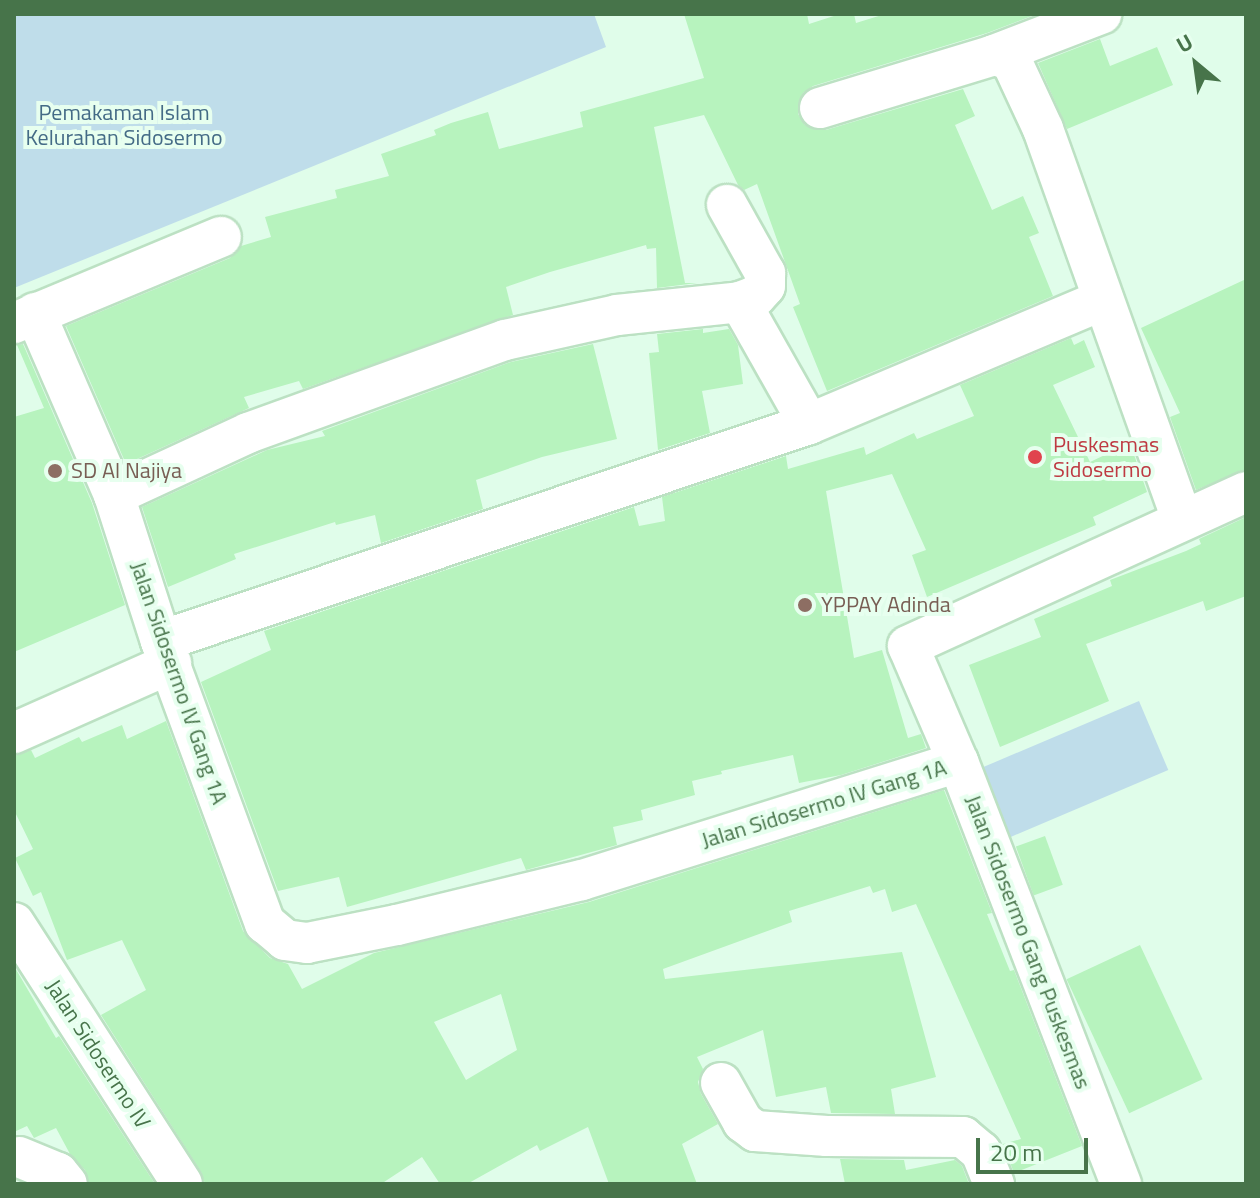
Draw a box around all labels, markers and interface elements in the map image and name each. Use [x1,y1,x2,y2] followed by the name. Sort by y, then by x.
[1156,24,1236,104] north arrow
[1170,25,1199,61] text: U
[25,99,223,150] park label: Pemakaman Islam Kelurahan Sidosermo
[1053,431,1159,482] place label: Puskesmas Sidosermo
[1024,446,1046,468] marker: Puskesmas Sidosermo
[71,458,182,484] place label: SD Al Najiya
[46,462,64,480] marker: SD Al Najiya
[125,558,233,808] street label: Jalan Sidosermo IV Gang 1A
[821,592,951,618] place label: YPPAY Adinda
[796,596,814,614] marker: YPPAY Adinda
[698,754,950,854] street label: Jalan Sidosermo IV Gang 1A
[960,791,1096,1093] street label: Jalan Sidosermo Gang Puskesmas
[40,975,156,1133] street label: Jalan Sidosermo IV
[980,1122,1092,1172] scale bar
[990,1134,1042,1170] text: 20 m

